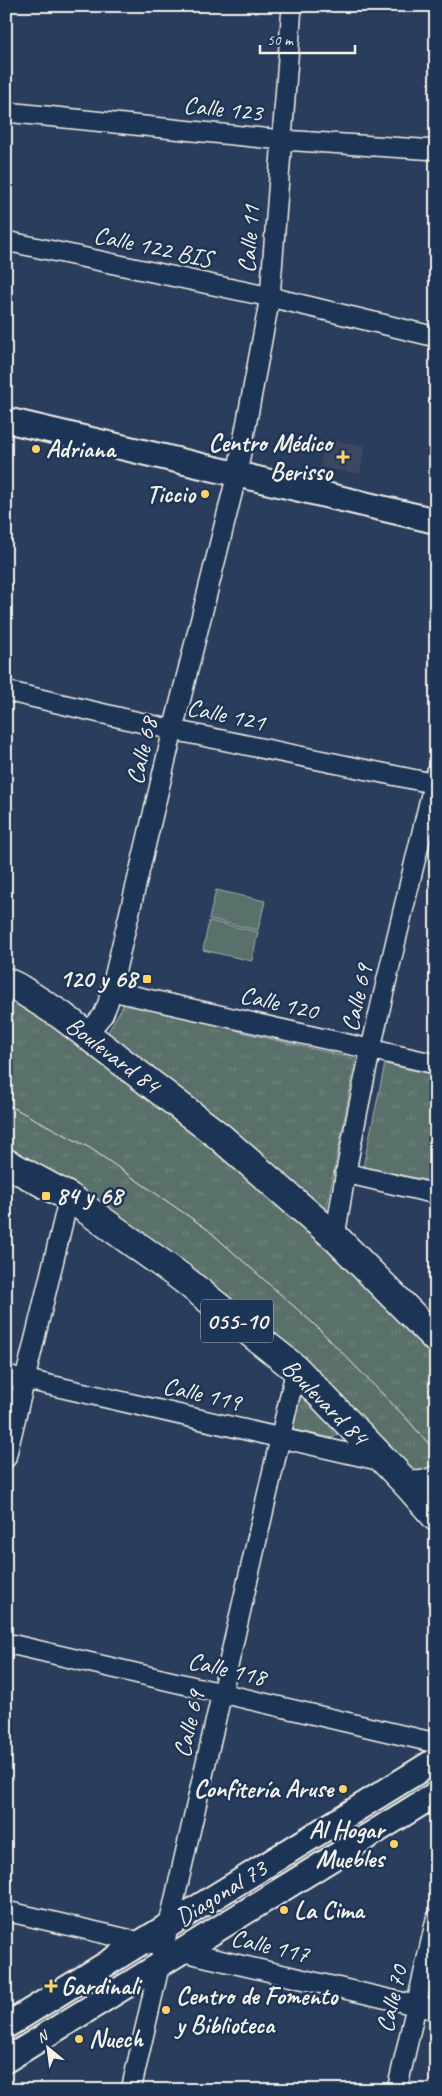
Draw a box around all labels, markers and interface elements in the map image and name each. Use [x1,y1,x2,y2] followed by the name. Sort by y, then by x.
[260,22,354,54] scale bar
[267,31,294,50] text: 50 m
[182,89,266,129] street label: Calle 123
[231,202,267,274] street label: Calle 11
[91,219,218,276] street label: Calle 122 BIS
[209,427,335,488] place label: Centro Médico Berisso
[46,433,117,465] place label: Adriana
[30,443,42,455] marker: Adriana
[336,450,350,464] marker: Centro Médico Berisso
[147,478,197,510] place label: Ticcio
[199,488,211,500] marker: Ticcio
[184,691,270,739] street label: Calle 121
[119,712,166,788] street label: Calle 68
[334,960,381,1035] street label: Calle 69
[60,963,140,995] place label: 120 y 68
[141,973,153,985] marker: 120 y 68
[237,979,323,1028] street label: Calle 120
[59,1009,169,1103] street label: Boulevard 84
[56,1180,125,1212] place label: 84 y 68
[40,1190,52,1202] marker: 84 y 68
[201,1300,273,1342] road number: 055-10
[275,1352,377,1454] street label: Boulevard 84
[160,1370,246,1419] street label: Calle 119
[185,1645,272,1694] street label: Calle 118
[166,1686,213,1761] street label: Calle 69
[194,1773,335,1805] place label: Confitería Aruse
[337,1783,349,1795] marker: Confitería Aruse
[309,1814,387,1875] place label: Al Hogar Muebles
[388,1838,400,1850] marker: Al Hogar Muebles
[169,1851,274,1934] street label: Diagonal 73
[294,1894,366,1926] place label: La Cima
[278,1904,290,1916] marker: La Cima
[228,1922,314,1971] street label: Calle 117
[369,1961,416,2036] street label: Calle 70
[61,1970,143,2002] place label: Gardinali
[45,1980,57,1992] marker: Gardinali
[174,1980,339,2041] place label: Centro de Fomento y Biblioteca
[160,2004,172,2016] marker: Centro de Fomento y Biblioteca
[89,2023,144,2055] place label: Nuech
[22,2024,72,2074] north arrow
[34,2026,52,2047] text: N
[73,2033,85,2045] marker: Nuech

